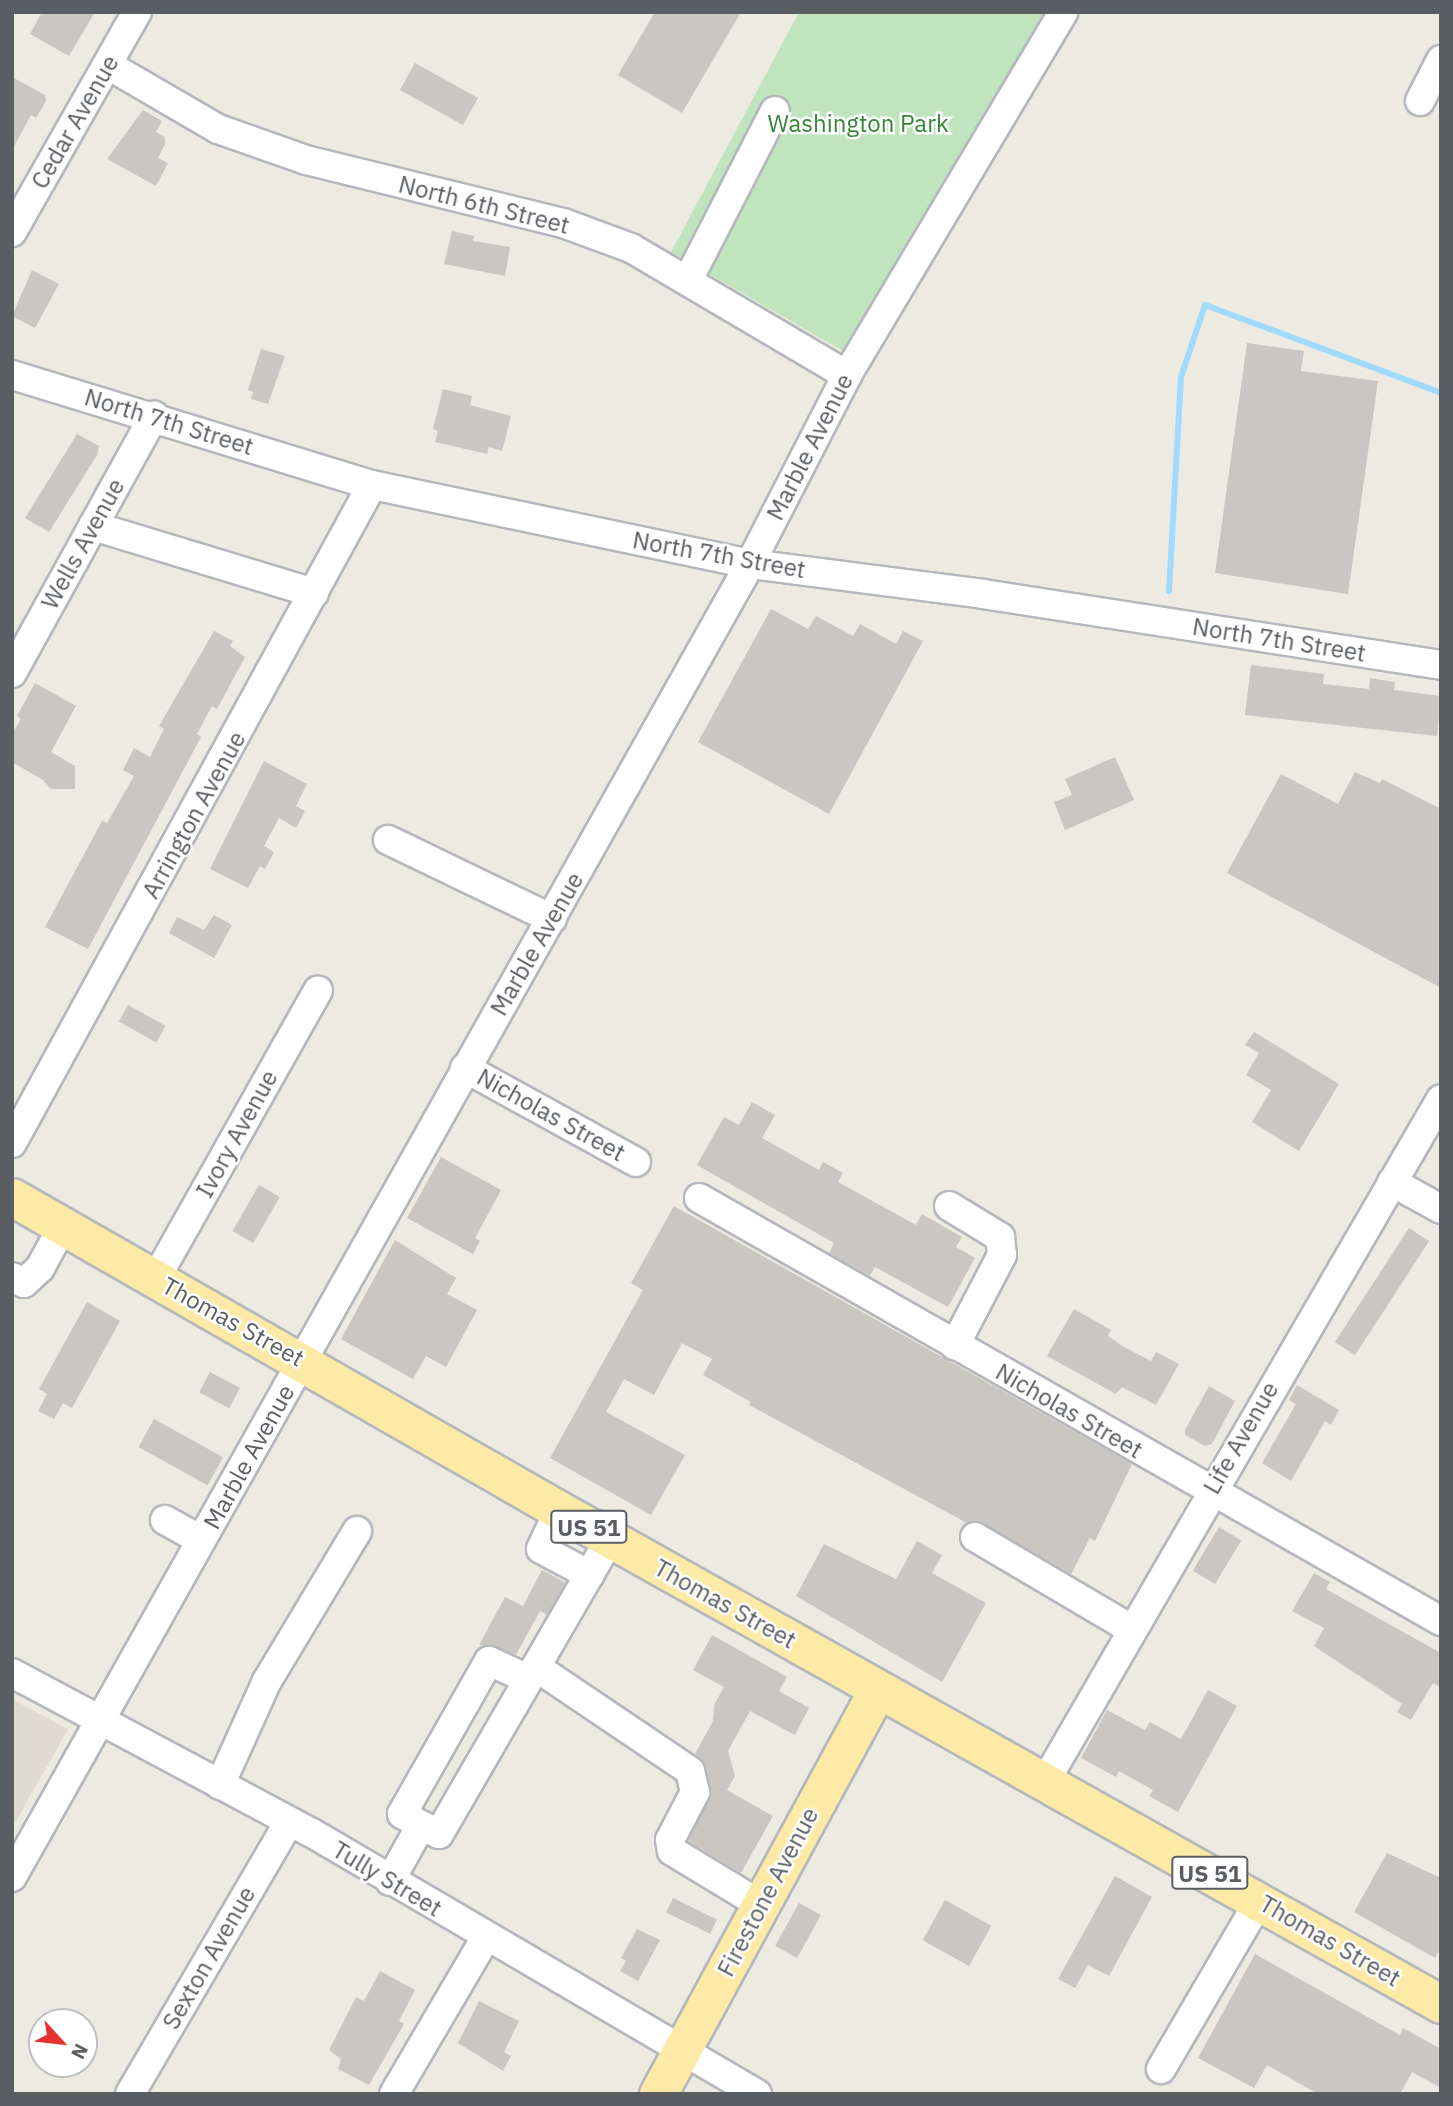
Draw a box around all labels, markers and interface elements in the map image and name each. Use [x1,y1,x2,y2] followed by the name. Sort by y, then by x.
[25,50,125,194] street label: Cedar Avenue
[767,110,949,138] park label: Washington Park
[396,170,572,240] street label: North 6th Street
[761,369,859,525] street label: Marble Avenue
[81,383,257,461] street label: North 7th Street
[35,474,131,614] street label: Wells Avenue
[630,526,808,584] street label: North 7th Street
[1190,612,1368,668] street label: North 7th Street
[136,726,252,904] street label: Arrington Avenue
[484,867,590,1021] street label: Marble Avenue
[472,1062,630,1168] street label: Nicholas Street
[190,1065,284,1203] street label: Ivory Avenue
[157,1271,309,1373] street label: Thomas Street
[991,1357,1147,1465] street label: Nicholas Street
[1197,1377,1285,1499] street label: Life Avenue
[197,1380,301,1534] street label: Marble Avenue
[549,1508,629,1546] road number: US 51
[649,1553,801,1655] street label: Thomas Street
[711,1803,825,1981] street label: Firestone Avenue
[327,1835,447,1923] street label: Tully Street
[1170,1854,1250,1892] road number: US 51
[156,1881,262,2035] street label: Sexton Avenue
[1254,1889,1406,1993] street label: Thomas Street
[28,2008,98,2078] north arrow
[66,2040,94,2063] text: N

